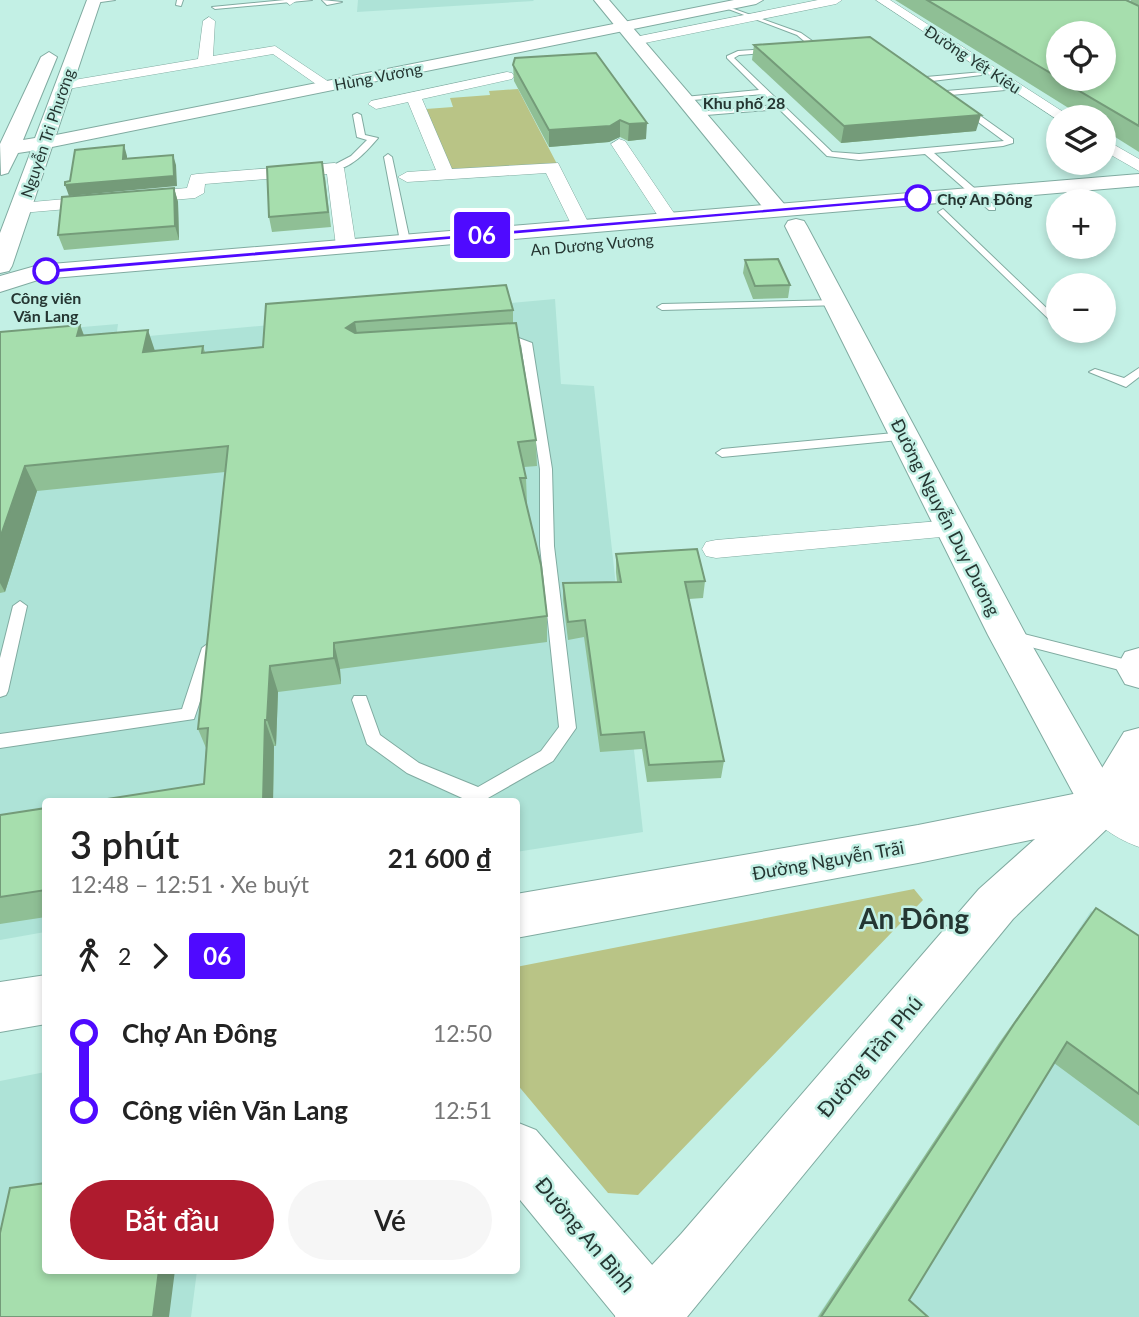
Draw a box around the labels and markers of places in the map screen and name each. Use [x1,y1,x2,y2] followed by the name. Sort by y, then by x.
[905,185,931,211] marker: Chợ An Đông
[937,189,1033,208] place label: Chợ An Đông
[33,258,59,284] marker: Công viên Văn Lang
[11,288,81,325] place label: Công viên Văn Lang

